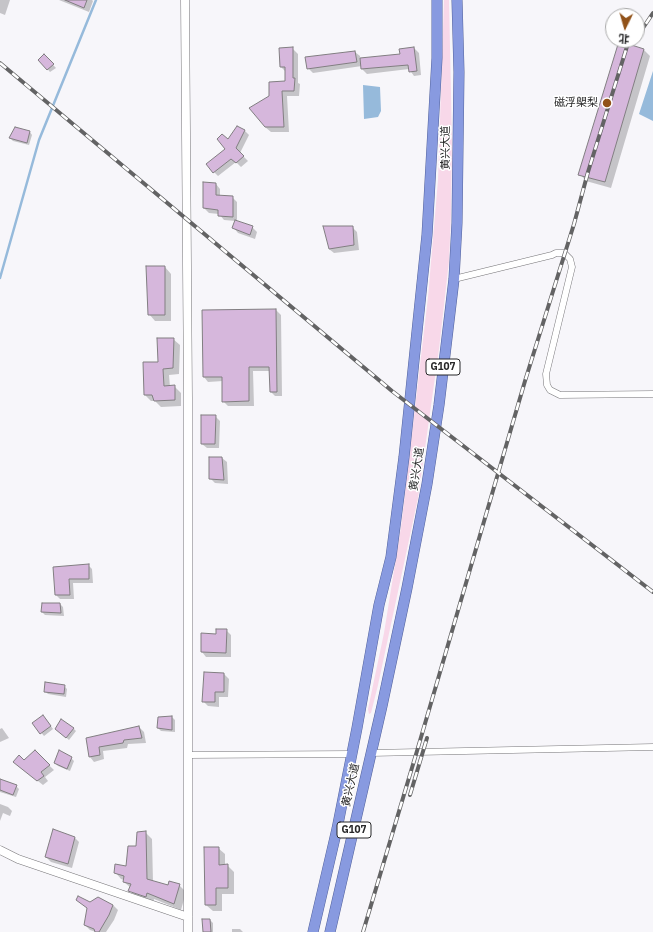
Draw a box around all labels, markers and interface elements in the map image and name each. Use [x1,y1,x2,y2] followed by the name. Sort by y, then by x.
[605,8,645,48] north arrow
[618,32,630,46] text: 北
[554,96,598,110] place label: 磁浮㮾梨
[601,97,613,109] marker: 磁浮㮾梨
[439,126,453,170] street label: 黄兴大道
[426,359,460,375] road number: G107
[407,446,427,492] street label: 黄兴大道
[340,762,362,808] street label: 黄兴大道
[337,822,371,838] road number: G107

